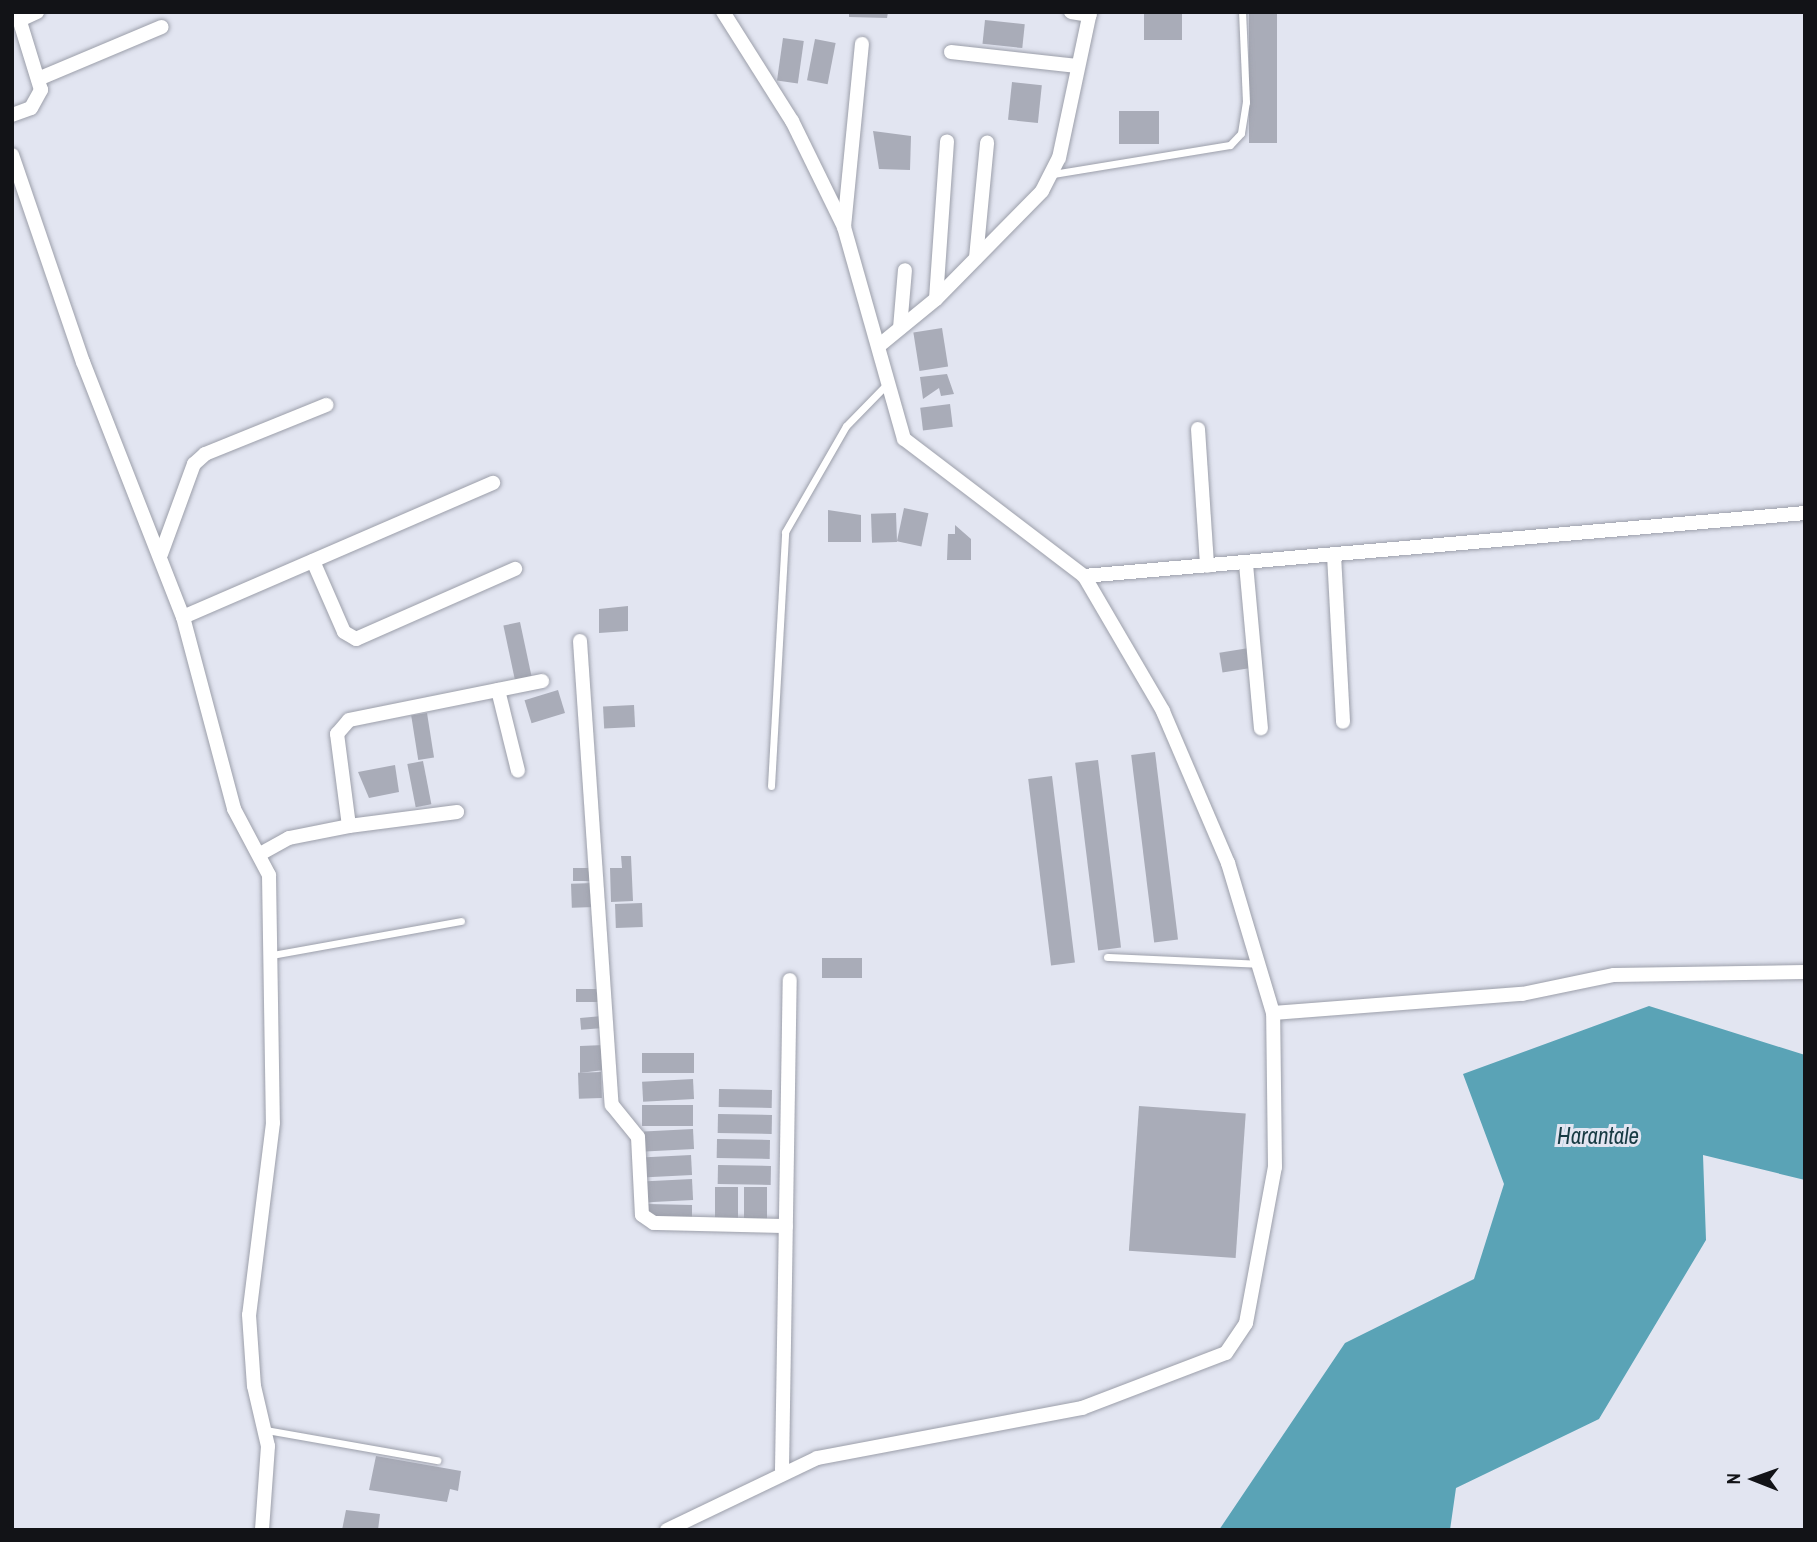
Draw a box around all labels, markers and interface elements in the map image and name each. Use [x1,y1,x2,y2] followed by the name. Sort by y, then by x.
[1557,1122,1639,1150] water label: Harantale
[1719,1444,1789,1514] north arrow
[1720,1473,1746,1484] text: N

